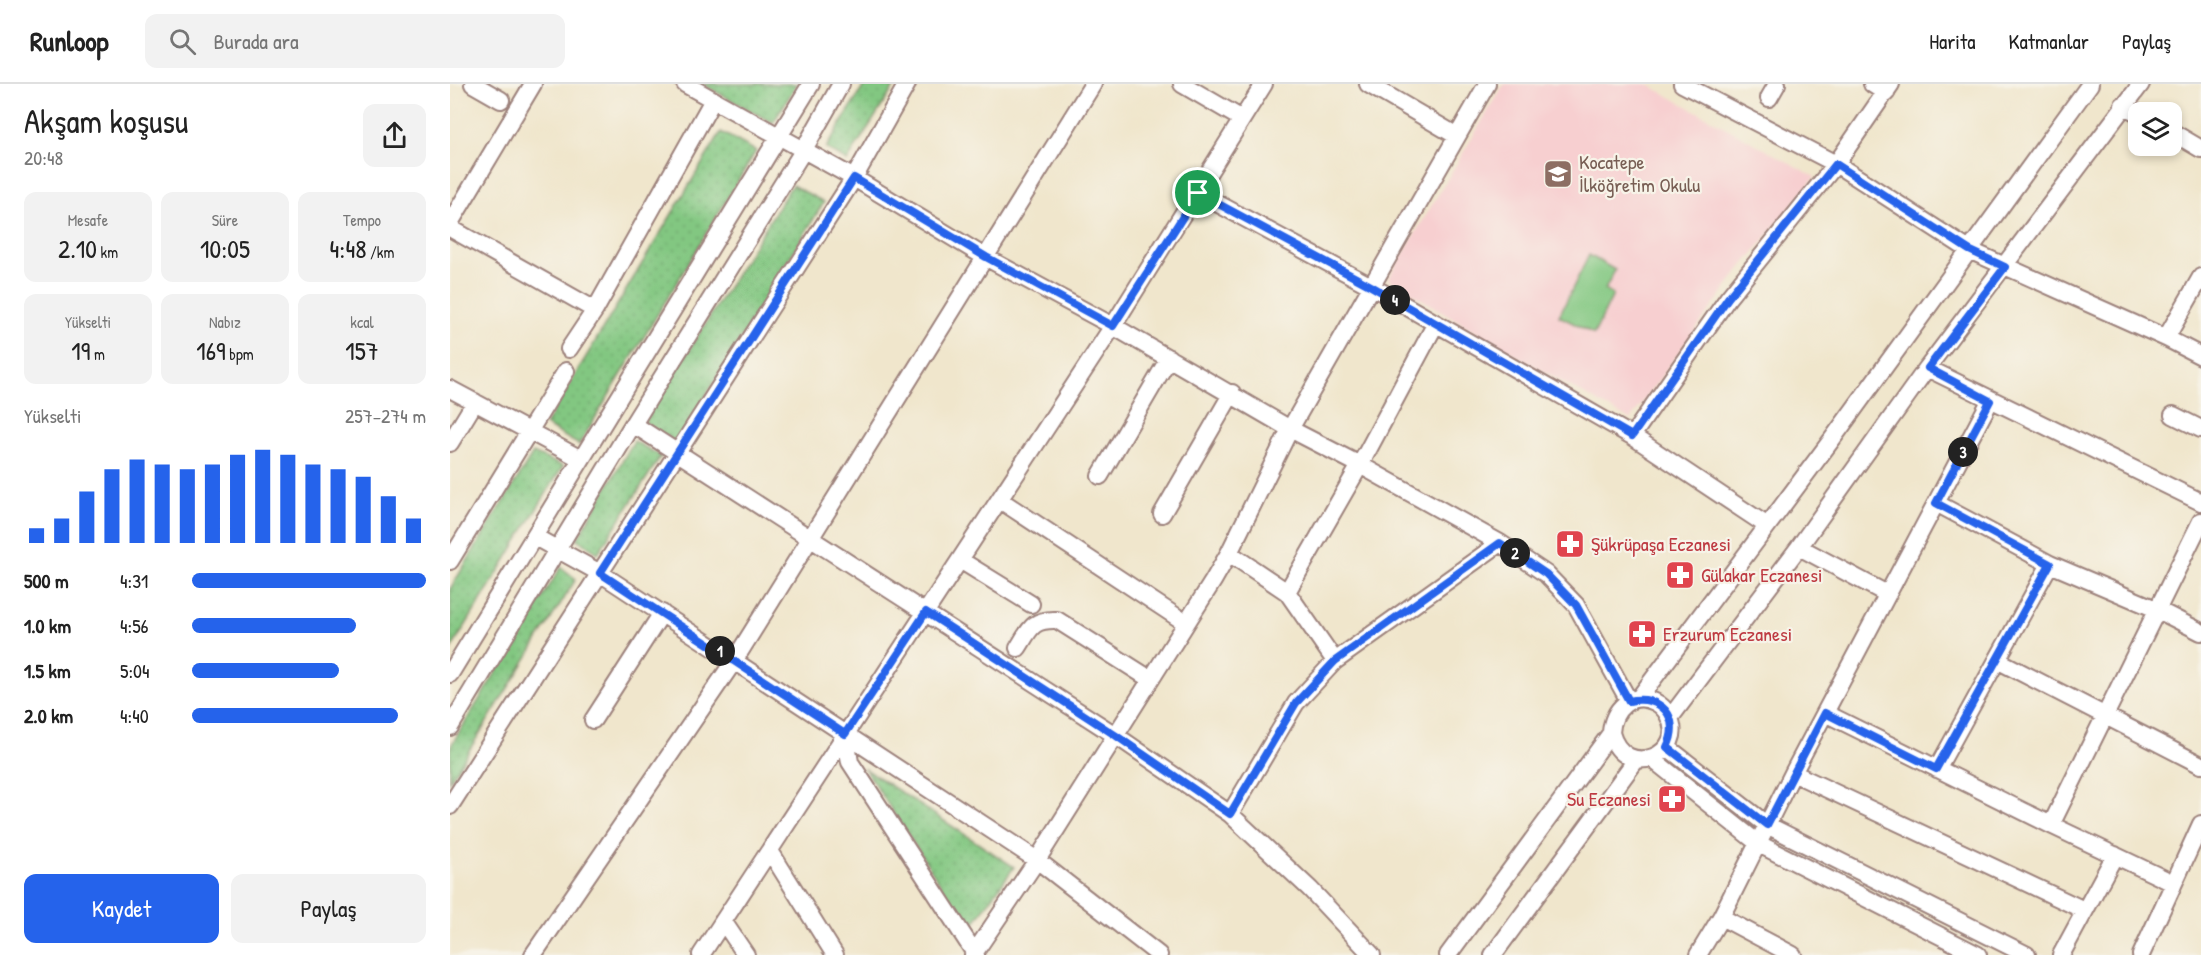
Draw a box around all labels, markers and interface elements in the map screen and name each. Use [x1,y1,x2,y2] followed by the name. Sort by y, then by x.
[145,14,565,68] search box
[30,22,109,60] text: Runloop
[166,25,199,58] icon: search
[214,26,299,56] text: Burada ara
[1929,27,1976,56] text: Harita
[2009,27,2089,56] text: Katmanlar
[2122,27,2171,56] text: Paylaş
[24,99,188,143] text: Akşam koşusu
[2128,102,2182,156] map controls
[2128,102,2182,156] button: layers
[363,104,426,167] button: share
[24,144,63,171] text: 20:48
[1579,148,1700,198] place label: Kocatepe İlköğretim Okulu
[1542,158,1574,190] school or university icon: Kocatepe İlköğretim Okulu
[1172,167,1223,218] pin
[1181,176,1214,209] icon: arrive
[68,209,108,231] text: Mesafe
[212,209,238,231] text: Süre
[343,209,381,231] text: Tempo
[58,231,97,266] text: 2.10
[200,231,250,266] text: 10:05
[330,231,366,266] text: 4:48
[97,241,118,263] text: km
[366,241,394,263] text: /km
[1380,285,1410,315] pin: 4
[1392,289,1398,311] text: 4
[65,311,111,333] text: Yükselti
[209,311,241,333] text: Nabız
[350,311,374,333] text: kcal
[71,333,90,368] text: 19
[196,333,226,368] text: 169
[345,333,379,368] text: 157
[90,343,105,365] text: m
[226,343,254,365] text: bpm
[24,402,81,429] text: Yükselti
[345,402,426,429] text: 257–274 m
[1948,437,1978,467] pin: 3
[1959,441,1967,463] text: 3
[1554,528,1586,560] pharmacy icon: Şükrüpaşa Eczanesi
[1591,530,1731,557] place label: Şükrüpaşa Eczanesi
[1500,538,1530,568] pin: 2
[1511,542,1519,564] text: 2
[1664,559,1696,591] pharmacy icon: Gülakar Eczanesi
[1701,561,1822,588] place label: Gülakar Eczanesi
[24,567,69,594] text: 500 m
[120,567,148,594] text: 4:31
[24,612,71,639] text: 1.0 km
[120,612,149,639] text: 4:56
[1626,618,1658,650] pharmacy icon: Erzurum Eczanesi
[1663,620,1792,647] place label: Erzurum Eczanesi
[705,636,735,666] pin: 1
[717,640,723,662] text: 1
[24,657,71,684] text: 1.5 km
[120,657,150,684] text: 5:04
[24,702,73,729] text: 2.0 km
[120,702,149,729] text: 4:40
[1656,783,1688,815] pharmacy icon: Su Eczanesi
[1567,785,1651,812] place label: Su Eczanesi
[24,874,219,943] button: Kaydet
[231,874,426,943] button: Paylaş

